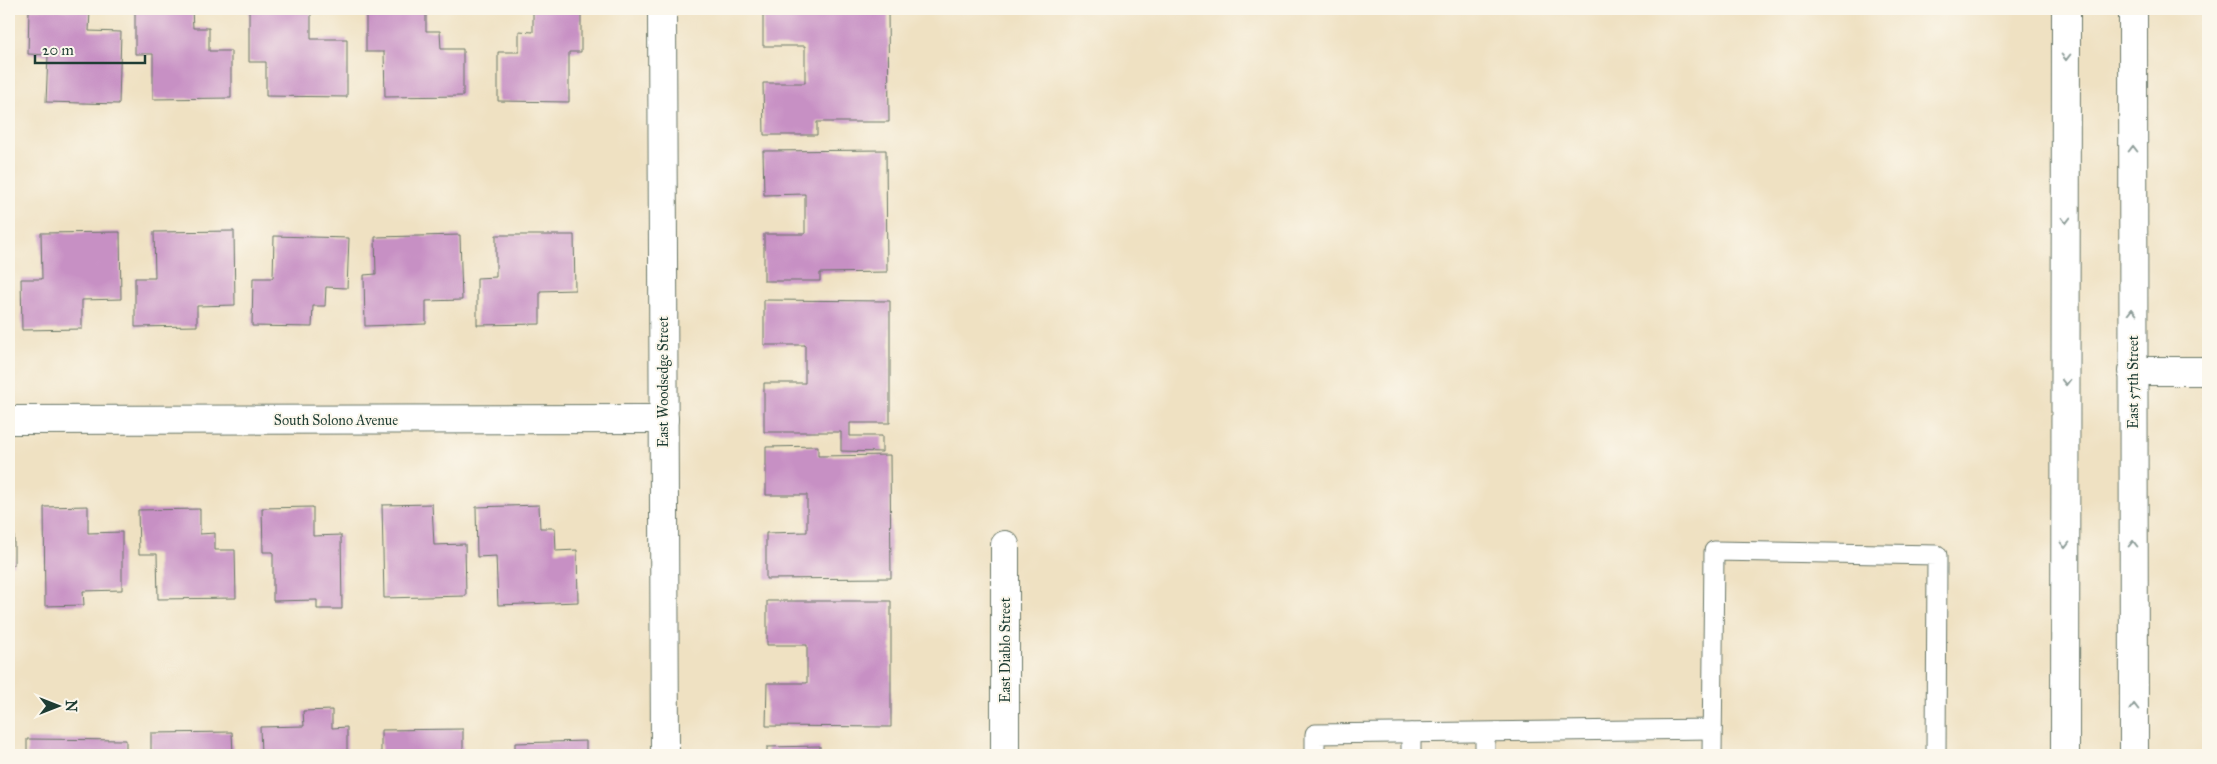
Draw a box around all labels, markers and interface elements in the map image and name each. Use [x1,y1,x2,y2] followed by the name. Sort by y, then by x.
[35,32,145,64] scale bar
[42,41,74,59] text: 20 m
[2061,54,2071,62] one-way arrow
[2128,145,2138,152] one-way arrow
[2061,216,2071,224] one-way arrow
[2127,307,2138,315] one-way arrow
[655,316,672,448] street label: East Woodsedge Street
[2125,335,2142,429] street label: East 57th Street
[2061,379,2071,387] one-way arrow
[274,412,398,429] street label: South Solono Avenue
[2128,540,2138,548] one-way arrow
[2060,542,2070,549] one-way arrow
[997,597,1014,703] street label: East Diablo Street
[32,682,82,732] north arrow
[62,700,79,712] text: N
[2129,702,2139,710] one-way arrow

